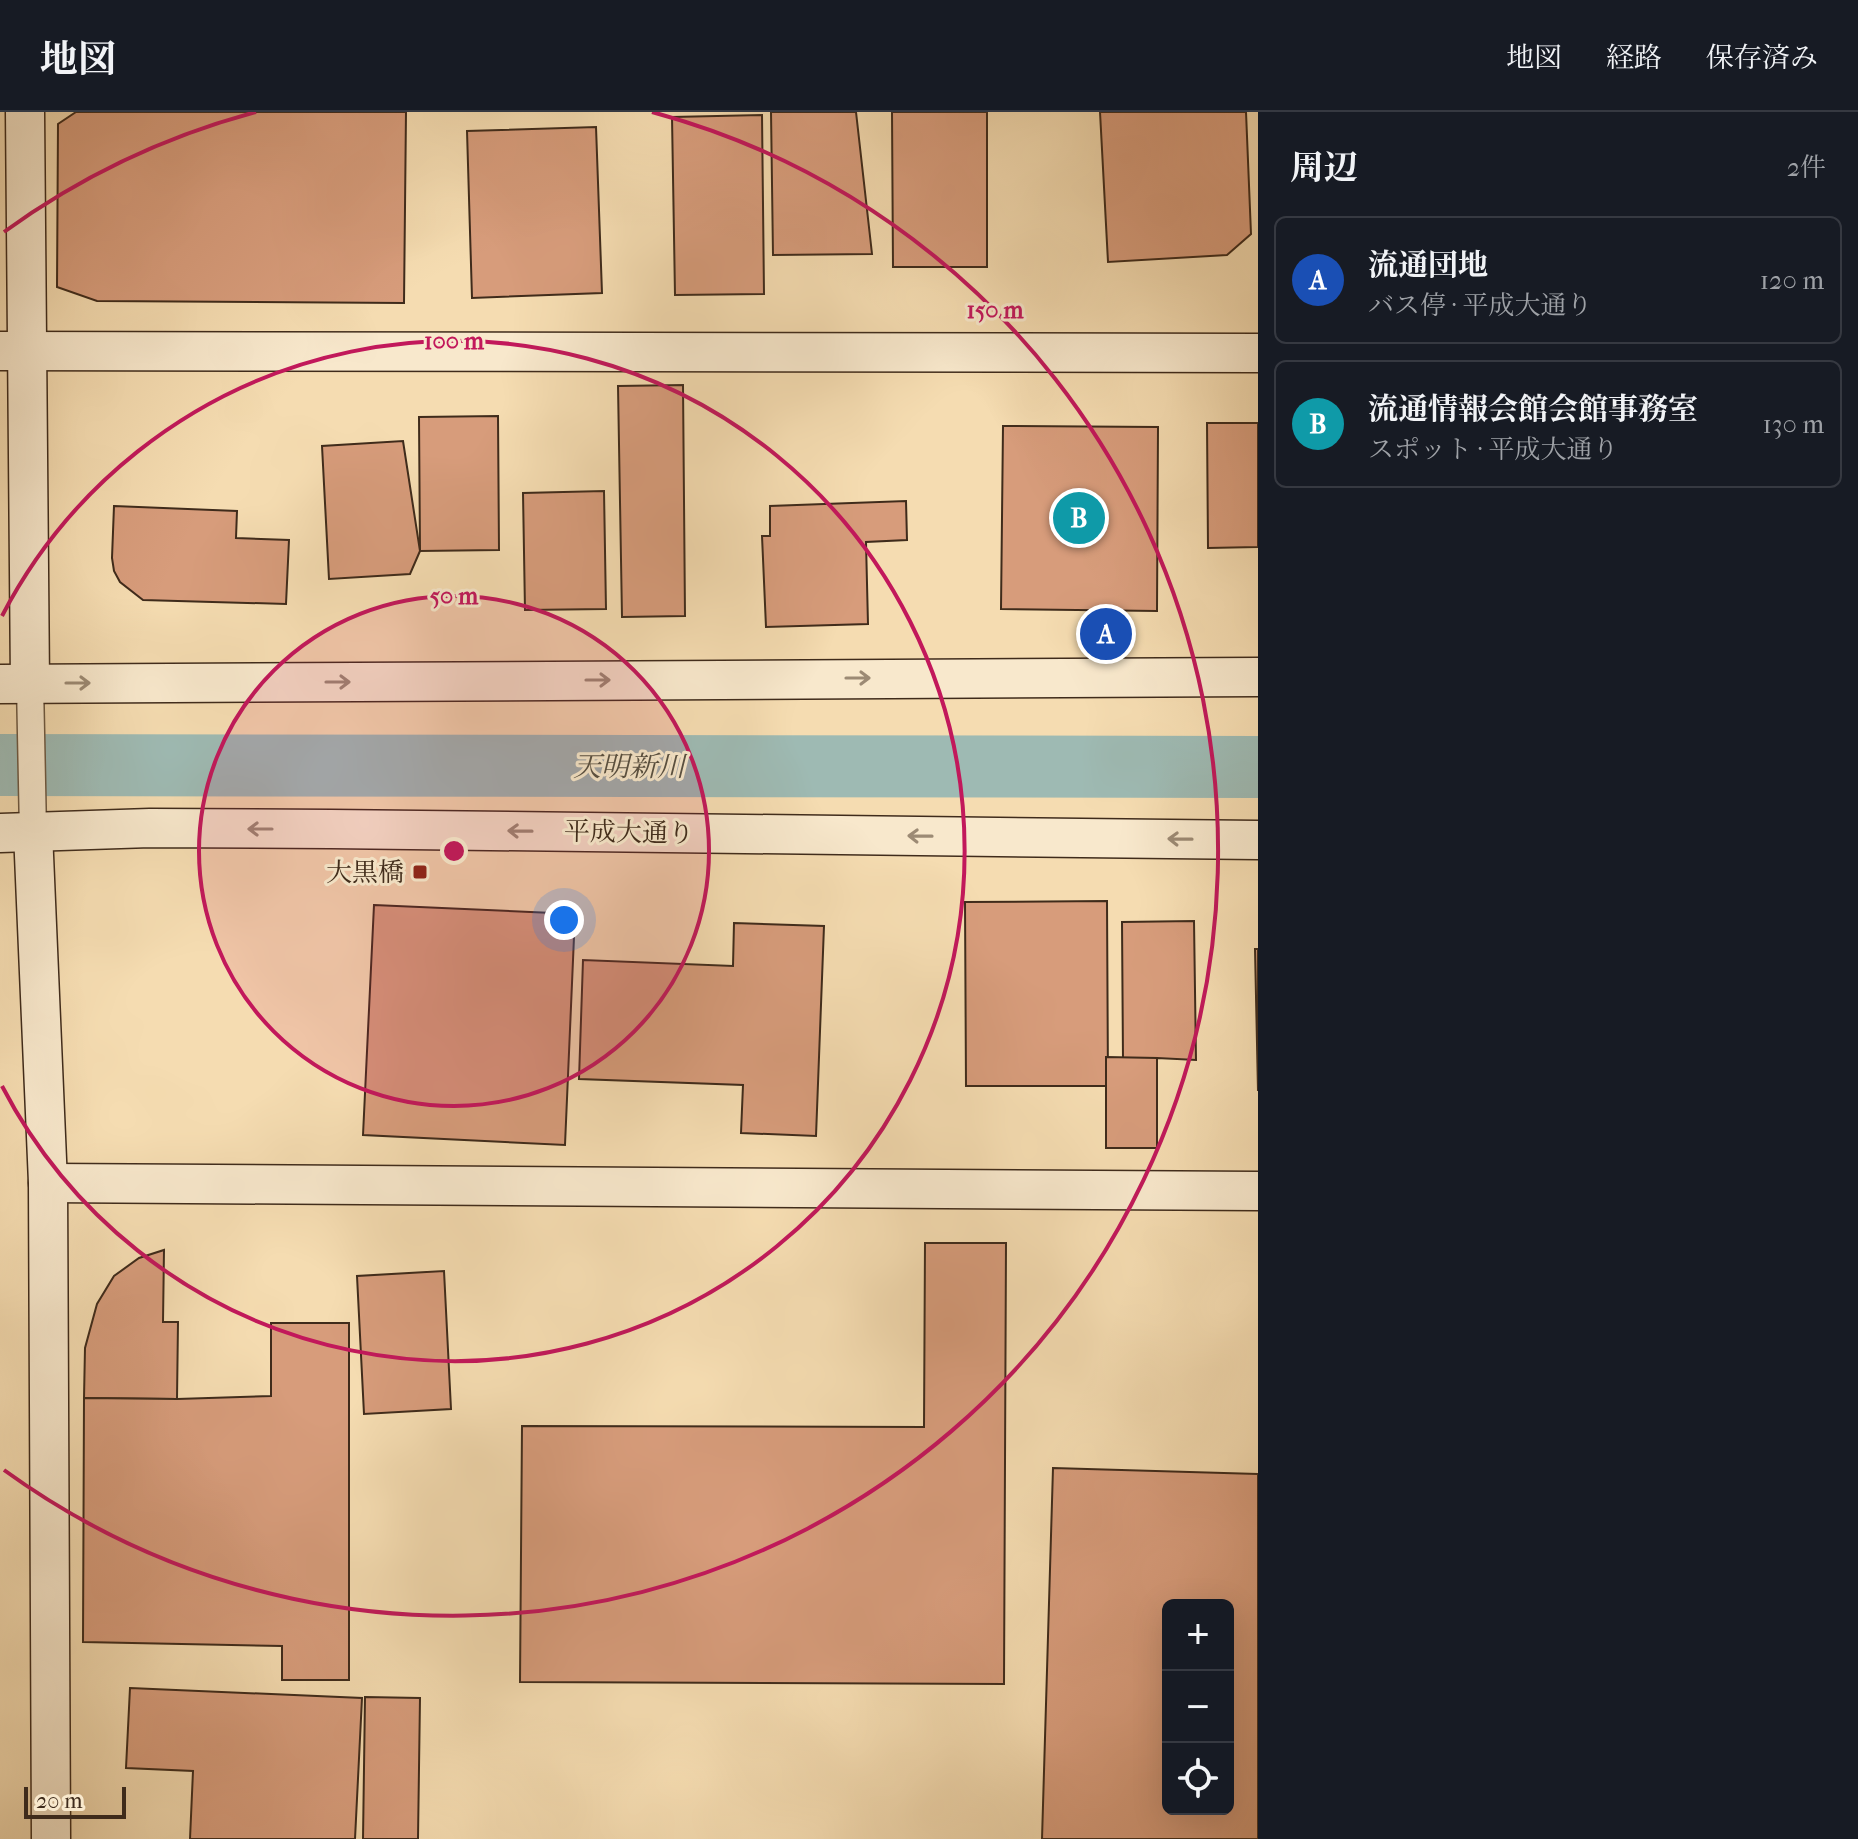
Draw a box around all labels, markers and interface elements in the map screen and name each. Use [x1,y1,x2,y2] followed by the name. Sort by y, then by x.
[40,37,116,82] text: 地図
[1506,41,1562,74] text: 地図
[1606,41,1662,74] text: 経路
[1706,41,1818,74] text: 保存済み
[1290,148,1358,188] text: 周辺
[1787,152,1826,183] text: 2件
[1368,248,1488,283] text: 流通団地
[1310,265,1326,296] text: A
[1760,265,1824,296] text: 120 m
[1368,290,1592,321] text: バス停 · 平成大通り
[966,296,1025,324] text: 150 m
[424,327,485,355] text: 100 m
[1368,392,1698,427] text: 流通情報会館会館事務室
[1310,409,1326,440] text: B
[1763,409,1824,440] text: 130 m
[1368,434,1618,465] text: スポット · 平成大通り
[1053,488,1105,548] pin: B
[430,582,479,610] text: 50 m
[1080,604,1132,664] pin: A
[844,670,871,686] one-way arrow
[584,672,611,688] one-way arrow
[324,674,351,690] one-way arrow
[64,676,91,691] one-way arrow
[573,750,688,783] water label: 天明新川
[564,816,694,849] street label: 平成大通り
[247,821,274,836] one-way arrow
[507,823,534,839] one-way arrow
[907,828,934,844] one-way arrow
[1167,831,1194,846] one-way arrow
[440,837,468,865] centre of rings
[326,857,404,888] place label: 大黒橋
[411,863,429,881] marker: 大黒橋
[544,900,584,940] your location
[1162,1599,1234,1815] map controls
[1162,1599,1234,1671] button: +
[1162,1671,1234,1743] button: −
[1162,1743,1234,1815] button: locate
[24,1783,126,1819] scale bar
[36,1788,82,1814] text: 20 m

